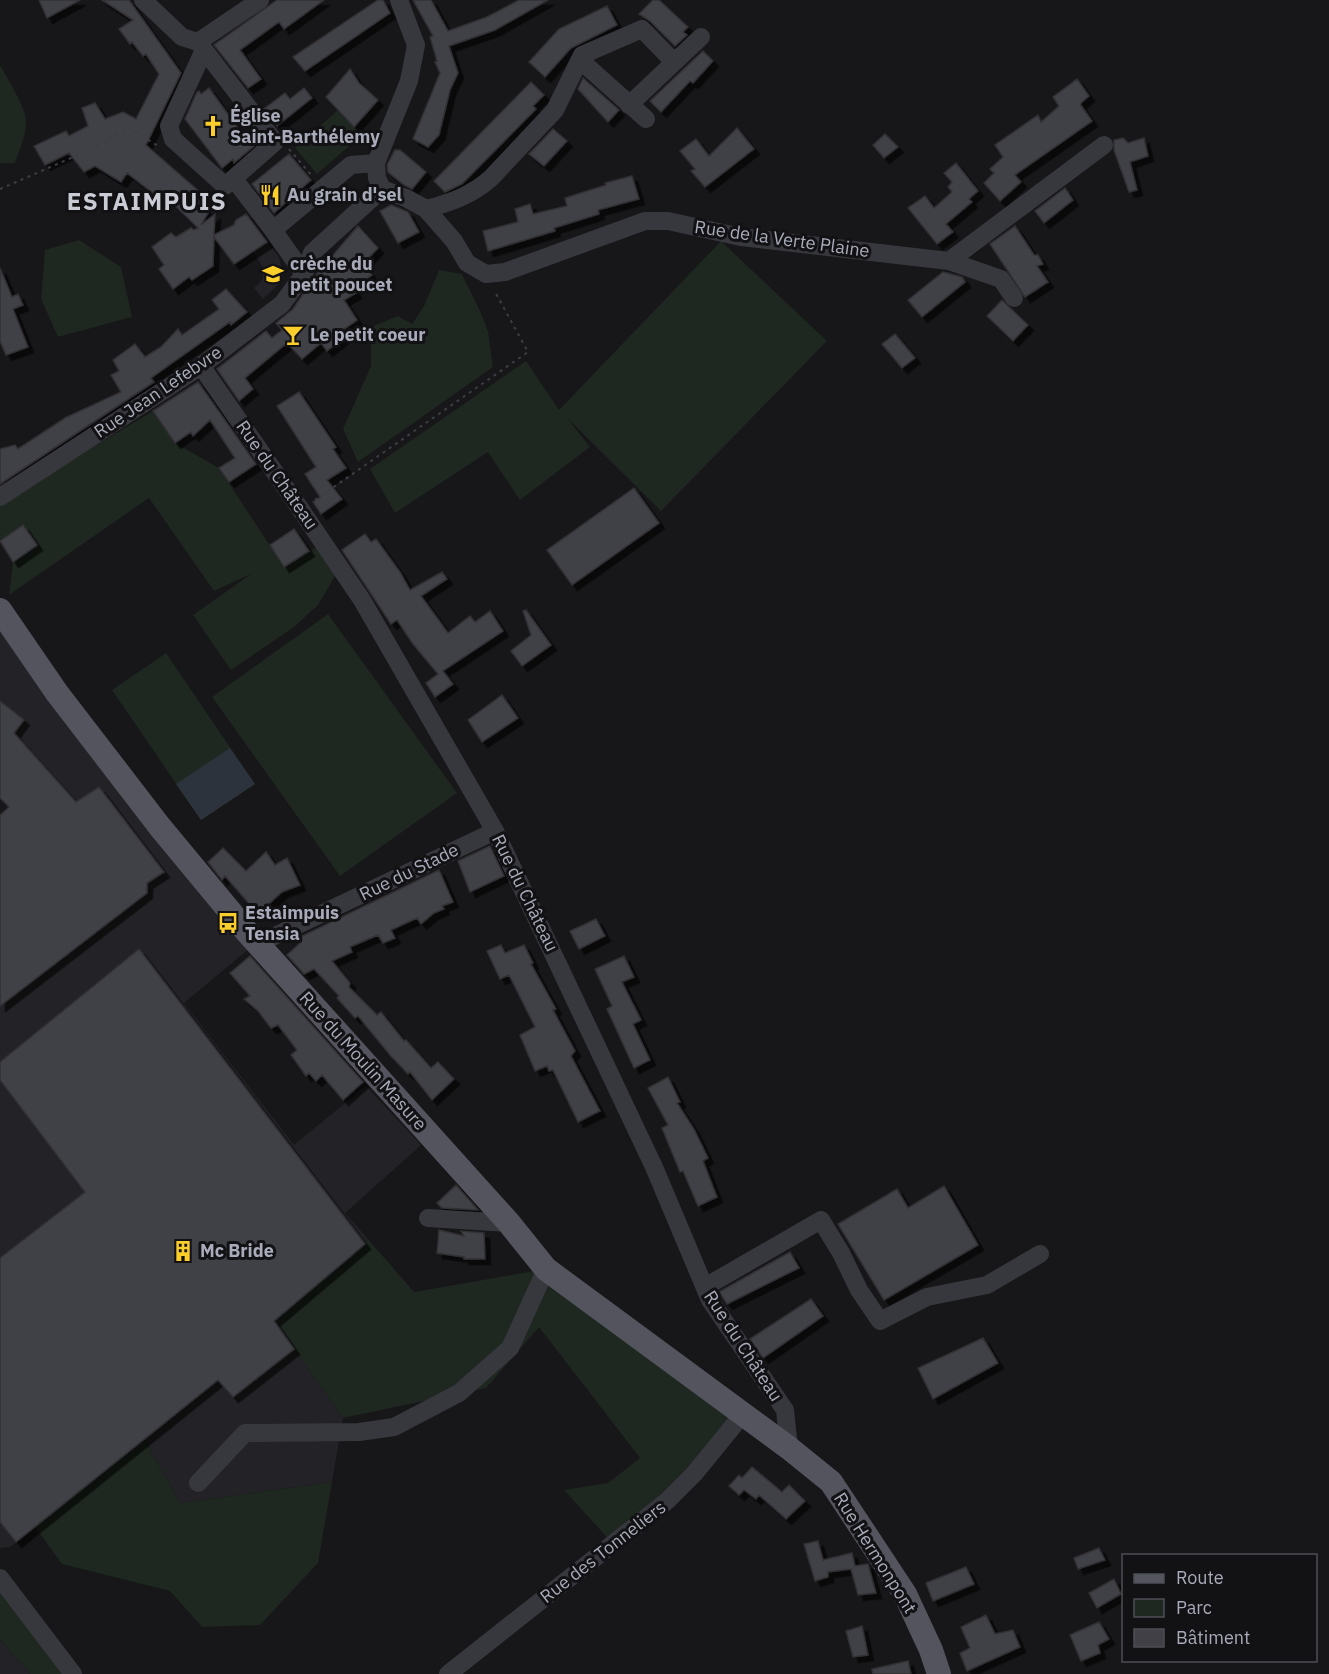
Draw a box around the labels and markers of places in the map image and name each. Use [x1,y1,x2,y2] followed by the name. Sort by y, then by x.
[230,103,380,148] place label: Église Saint-Barthélemy
[201,114,225,138] church icon: Église Saint-Barthélemy
[258,183,282,207] restaurant icon: Au grain d'sel
[287,183,403,206] place label: Au grain d'sel
[290,252,392,296] place label: crèche du petit poucet
[261,262,285,286] school or university icon: crèche du petit poucet
[281,323,305,347] bar icon: Le petit coeur
[310,323,425,346] place label: Le petit coeur
[245,901,339,945] place label: Estaimpuis Tensia
[216,911,240,935] bus stop icon: Estaimpuis Tensia
[171,1239,195,1263] building icon: Mc Bride
[200,1239,274,1262] place label: Mc Bride

